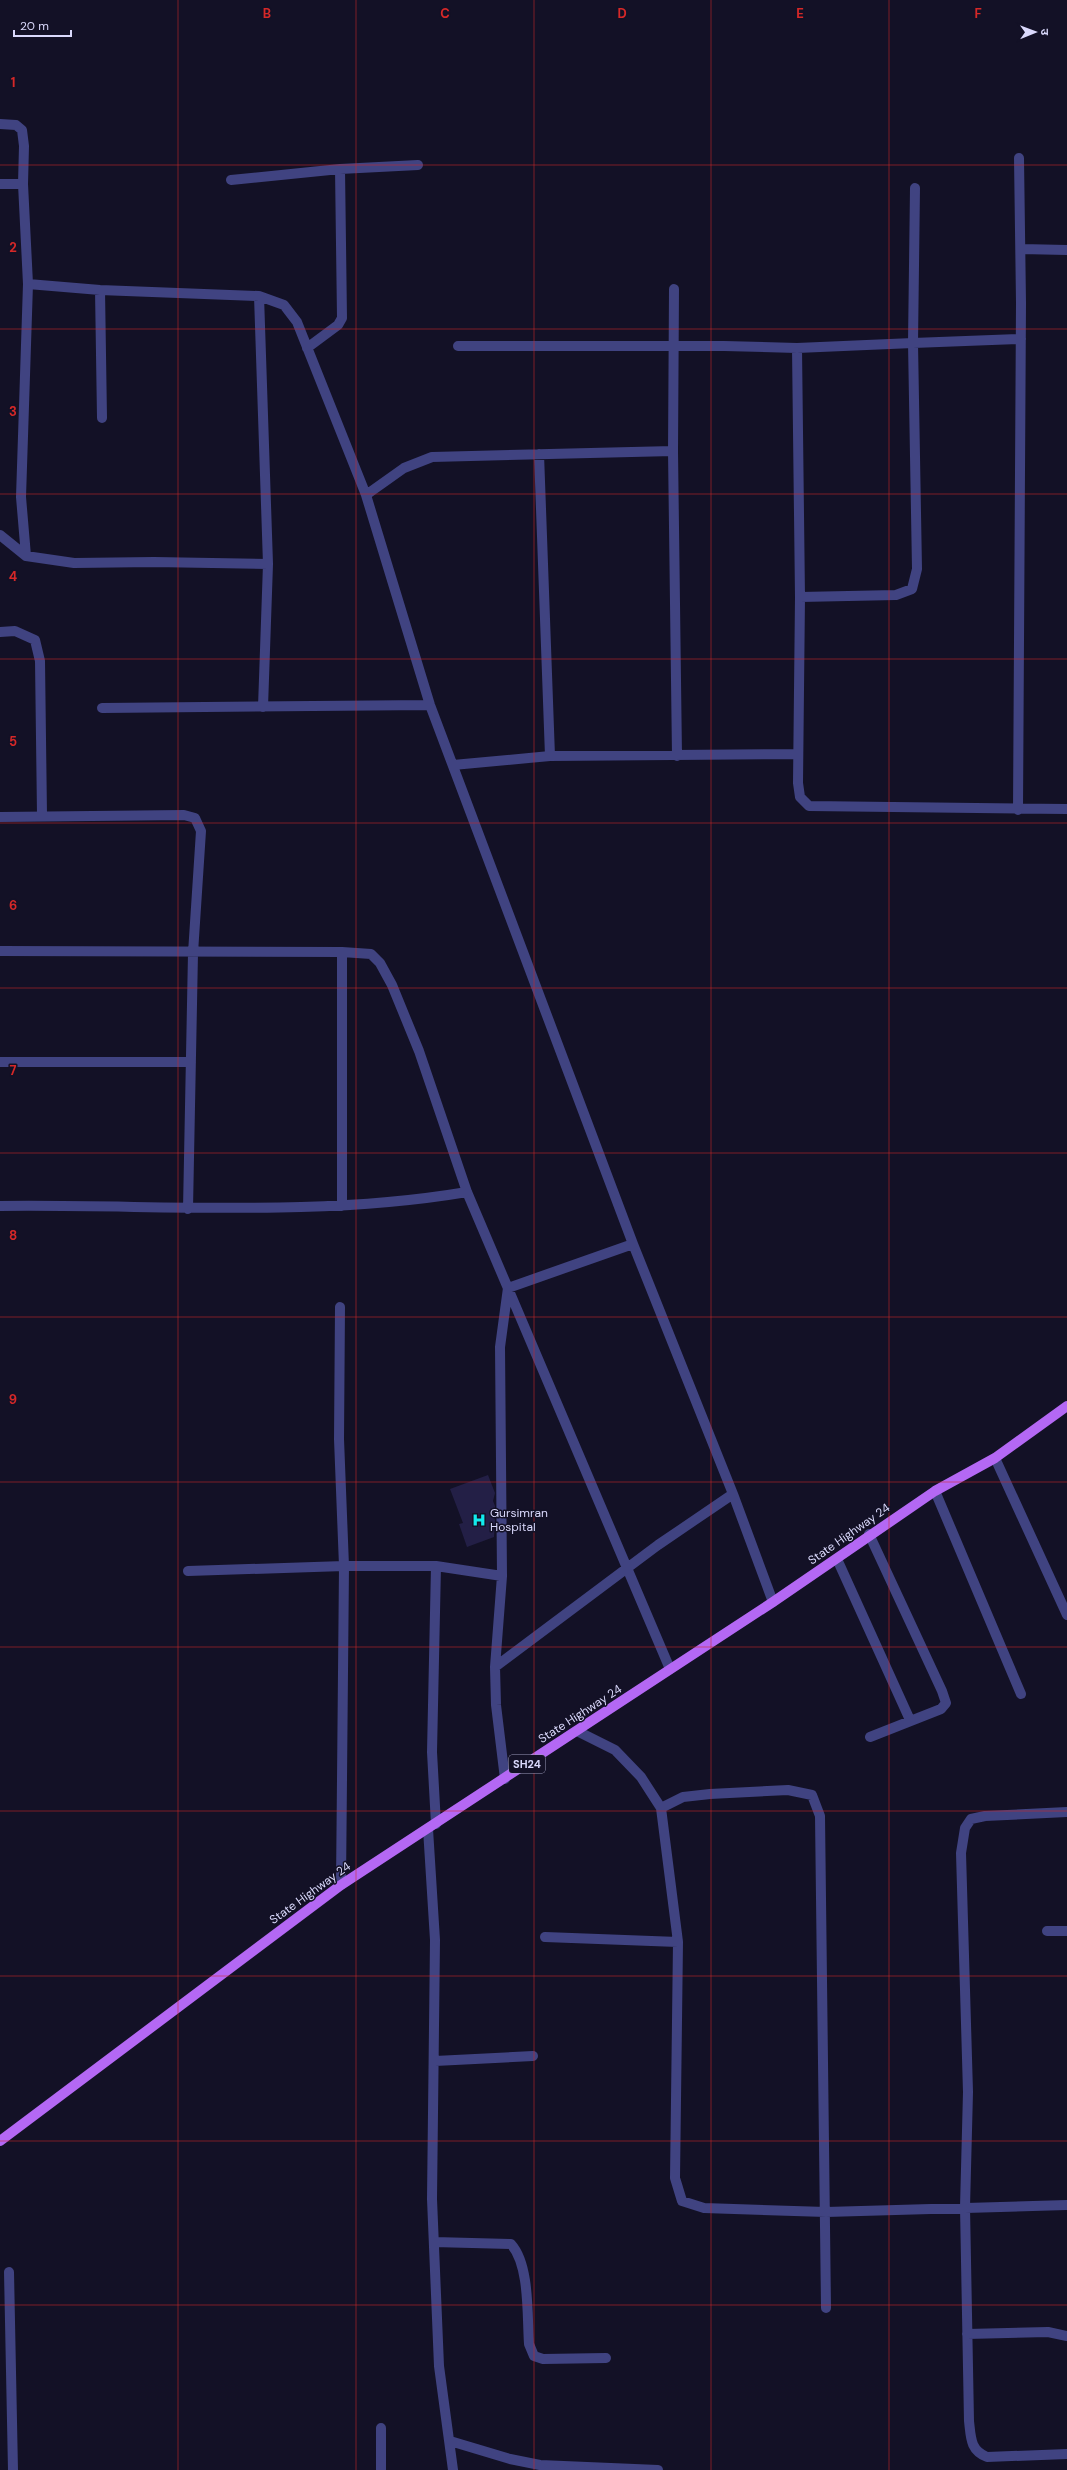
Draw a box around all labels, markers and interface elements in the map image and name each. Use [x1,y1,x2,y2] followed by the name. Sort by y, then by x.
[263,5,271,22] text: B
[440,5,450,22] text: C
[617,5,627,22] text: D
[796,5,804,22] text: E
[974,5,982,22] text: F
[14,12,71,38] scale bar
[1015,12,1055,52] north arrow
[20,18,49,34] text: 20 m
[1038,28,1052,36] text: उ
[11,74,15,91] text: 1
[9,239,17,256] text: 2
[9,403,17,420] text: 3
[9,568,17,585] text: 4
[9,733,17,750] text: 5
[9,897,17,914] text: 6
[10,1062,17,1079] text: 7
[9,1227,17,1244] text: 8
[9,1391,17,1408] text: 9
[805,1500,893,1568] street label: State Highway 24
[490,1505,548,1535] place label: Gursimran Hospital
[471,1512,487,1528] hospital icon: Gursimran Hospital
[535,1681,625,1747] street label: State Highway 24
[509,1755,545,1773] road number: SH24
[266,1858,354,1928] street label: State Highway 24

